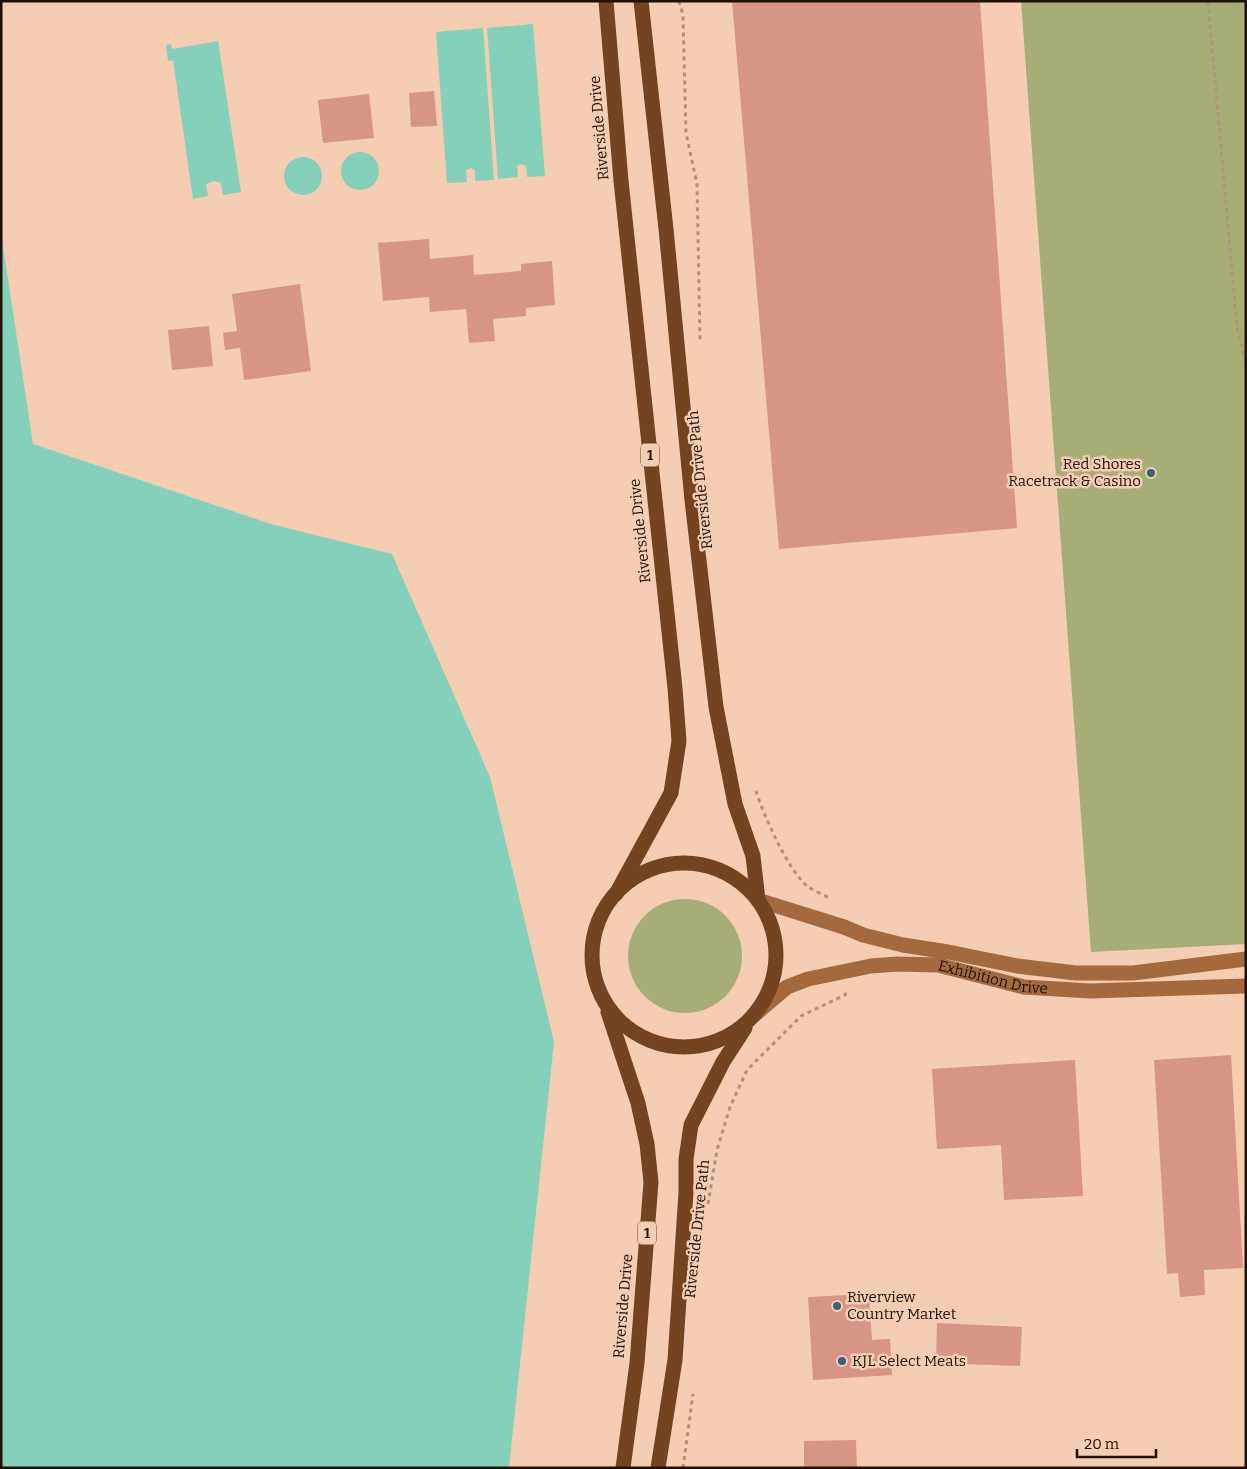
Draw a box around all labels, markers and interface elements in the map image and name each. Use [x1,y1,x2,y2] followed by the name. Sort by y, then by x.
[585,75,613,181] street label: Riverside Drive
[684,409,716,550] street label: Riverside Drive Path
[641,444,659,466] road number: 1
[1008,455,1141,490] place label: Red Shores Racetrack & Casino
[1145,467,1157,479] marker: Red Shores Racetrack & Casino
[626,478,654,584] street label: Riverside Drive
[936,956,1048,997] street label: Exhibition Drive
[681,1158,713,1299] street label: Riverside Drive Path
[638,1222,656,1244] road number: 1
[609,1253,637,1359] street label: Riverside Drive
[847,1288,957,1323] place label: Riverview Country Market
[831,1300,843,1312] marker: Riverview Country Market
[852,1352,966,1370] place label: KJL Select Meats
[836,1355,848,1367] marker: KJL Select Meats
[1077,1426,1156,1458] scale bar
[1084,1435,1120,1453] text: 20 m

